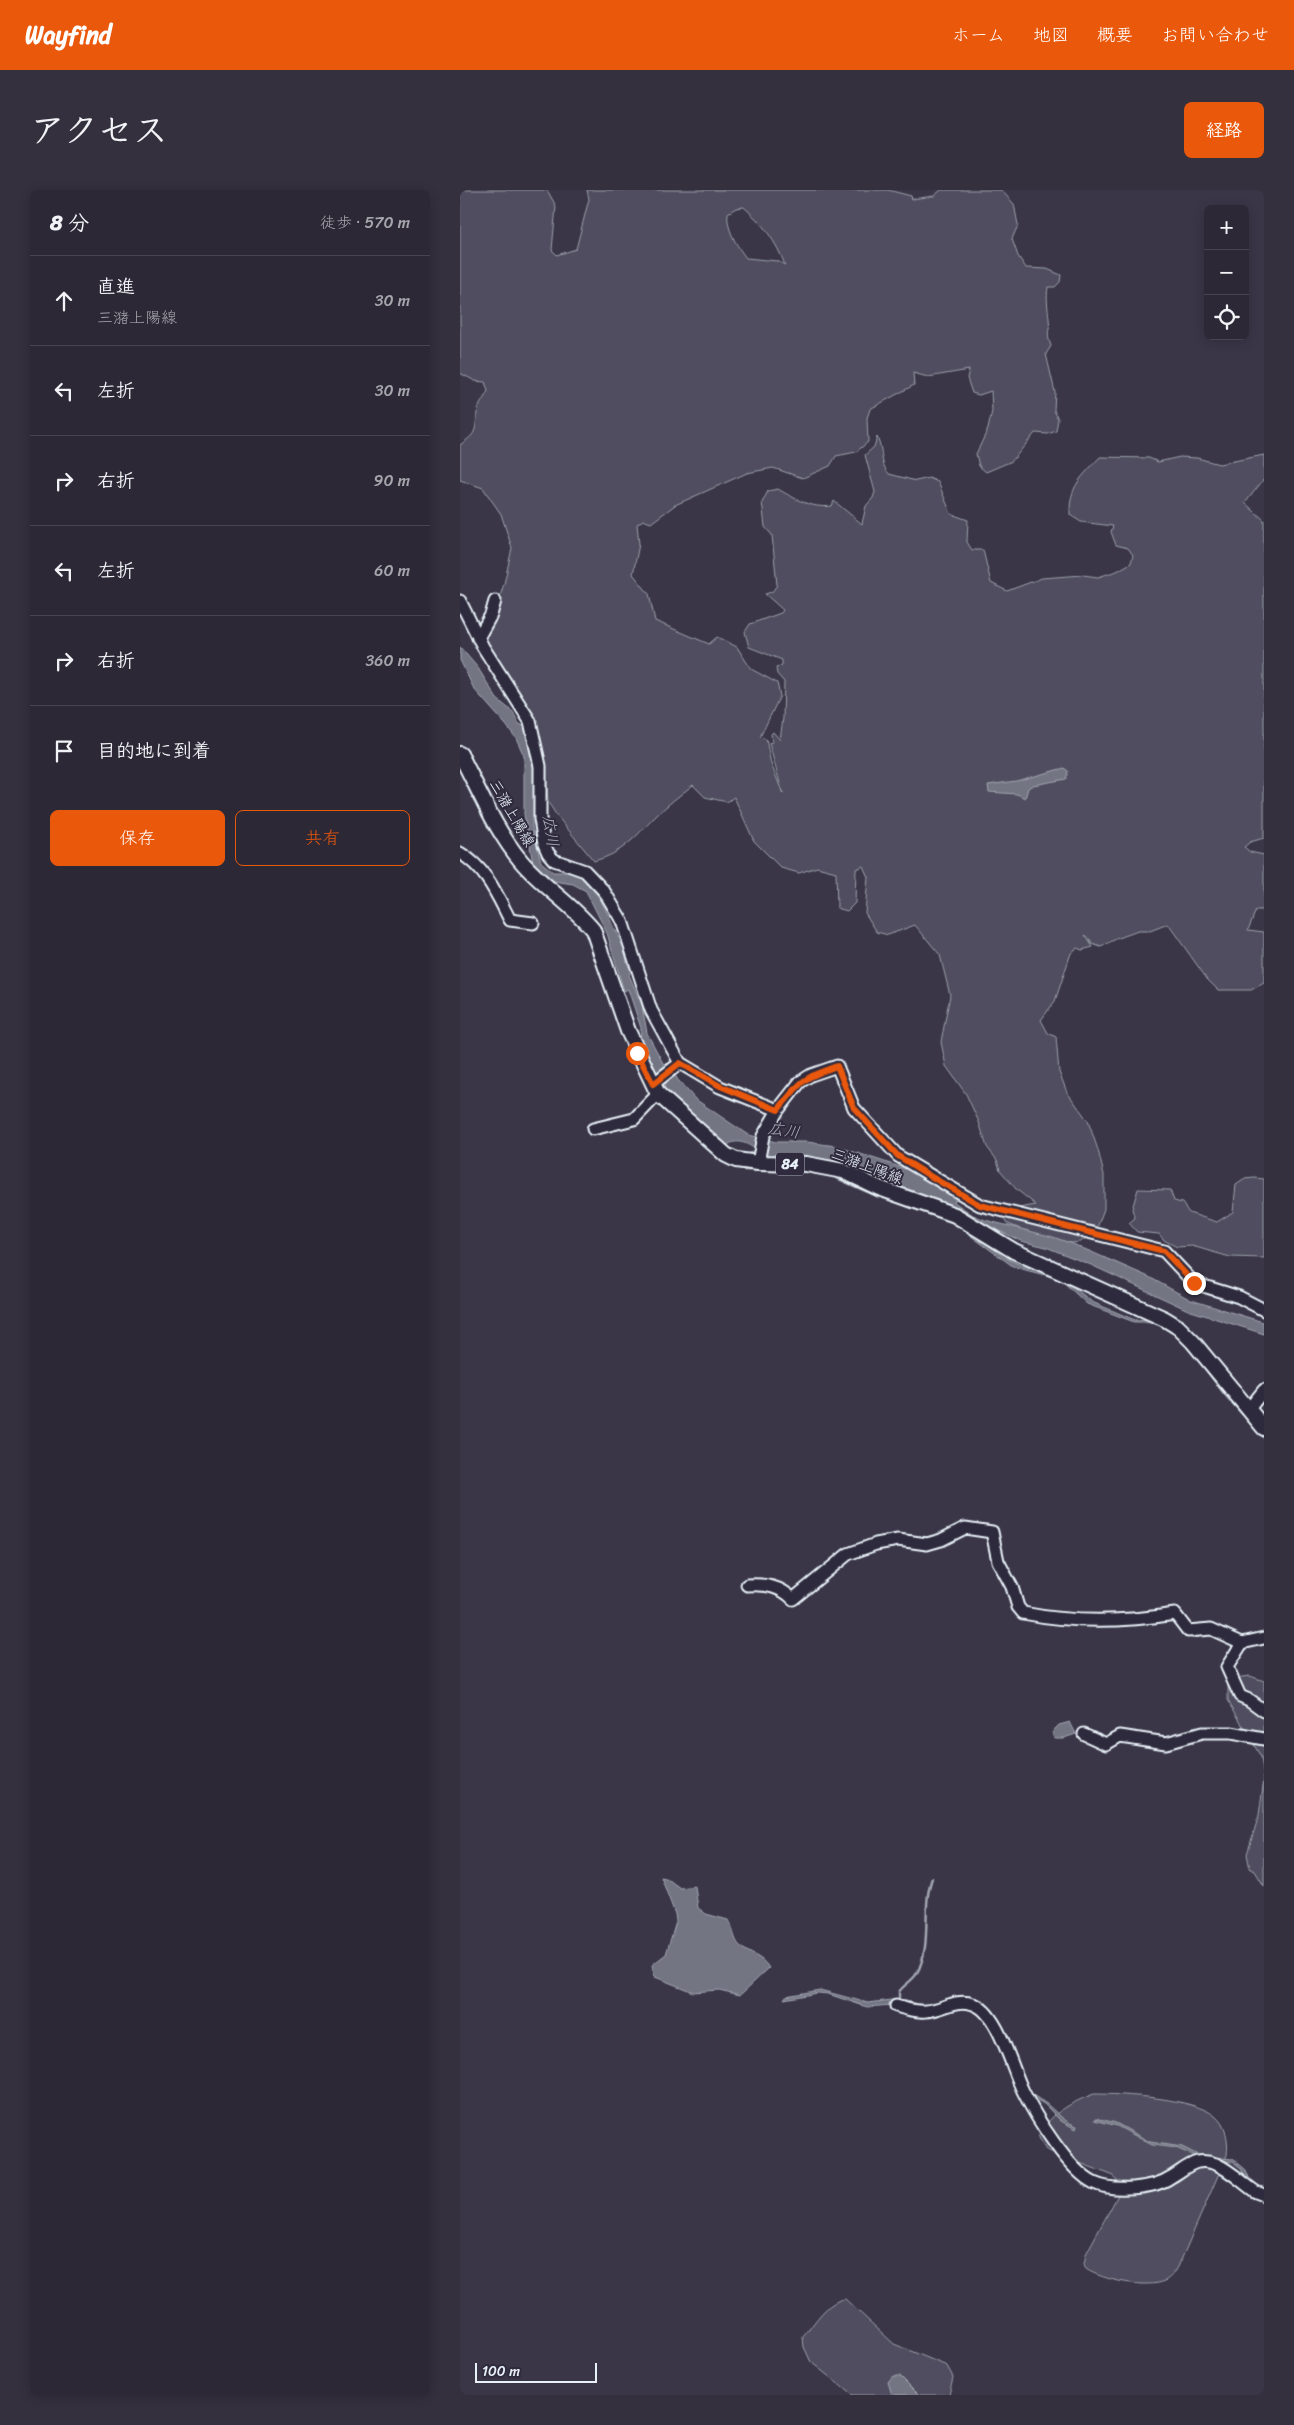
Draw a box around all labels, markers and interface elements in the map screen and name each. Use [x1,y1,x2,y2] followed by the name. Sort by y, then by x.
[25,14,111,56] text: Wayfind
[952,19,1005,51] text: ホーム
[1033,19,1069,51] text: 地図
[1097,19,1133,51] text: 概要
[1161,19,1269,51] text: お問い合わせ
[30,99,168,161] text: アクセス
[1184,102,1264,158] button: 経路
[50,204,89,242] text: 8 分
[1204,205,1249,340] map controls
[1204,205,1249,250] button: +
[320,208,410,237] text: 徒歩 · 570 m
[1204,250,1249,295] button: −
[97,270,135,303] text: 直進
[375,286,410,315] text: 30 m
[50,287,78,315] icon: ahead
[1204,295,1249,340] button: locate
[97,303,177,332] text: 三潴上陽線
[97,374,135,407] text: 左折
[375,376,410,405] text: 30 m
[50,377,78,405] icon: left
[97,464,135,497] text: 右折
[374,466,410,495] text: 90 m
[50,467,78,495] icon: right
[97,554,135,587] text: 左折
[374,556,410,585] text: 60 m
[50,557,78,585] icon: left
[97,644,135,677] text: 右折
[366,646,410,675] text: 360 m
[50,647,78,675] icon: right
[97,734,211,767] text: 目的地に到着
[50,737,78,765] icon: arrive
[482,774,542,852] street label: 三潴上陽線
[50,810,225,866] button: 保存
[235,810,410,866] button: 共有
[534,813,568,849] water label: 広川
[626,1042,649,1065] route start
[766,1113,802,1147] water label: 広川
[827,1140,907,1192] street label: 三潴上陽線
[776,1152,804,1176] road number: 84
[1183,1272,1206,1295] route end
[482,2359,520,2384] text: 100 m
[475,2360,598,2383] scale bar

